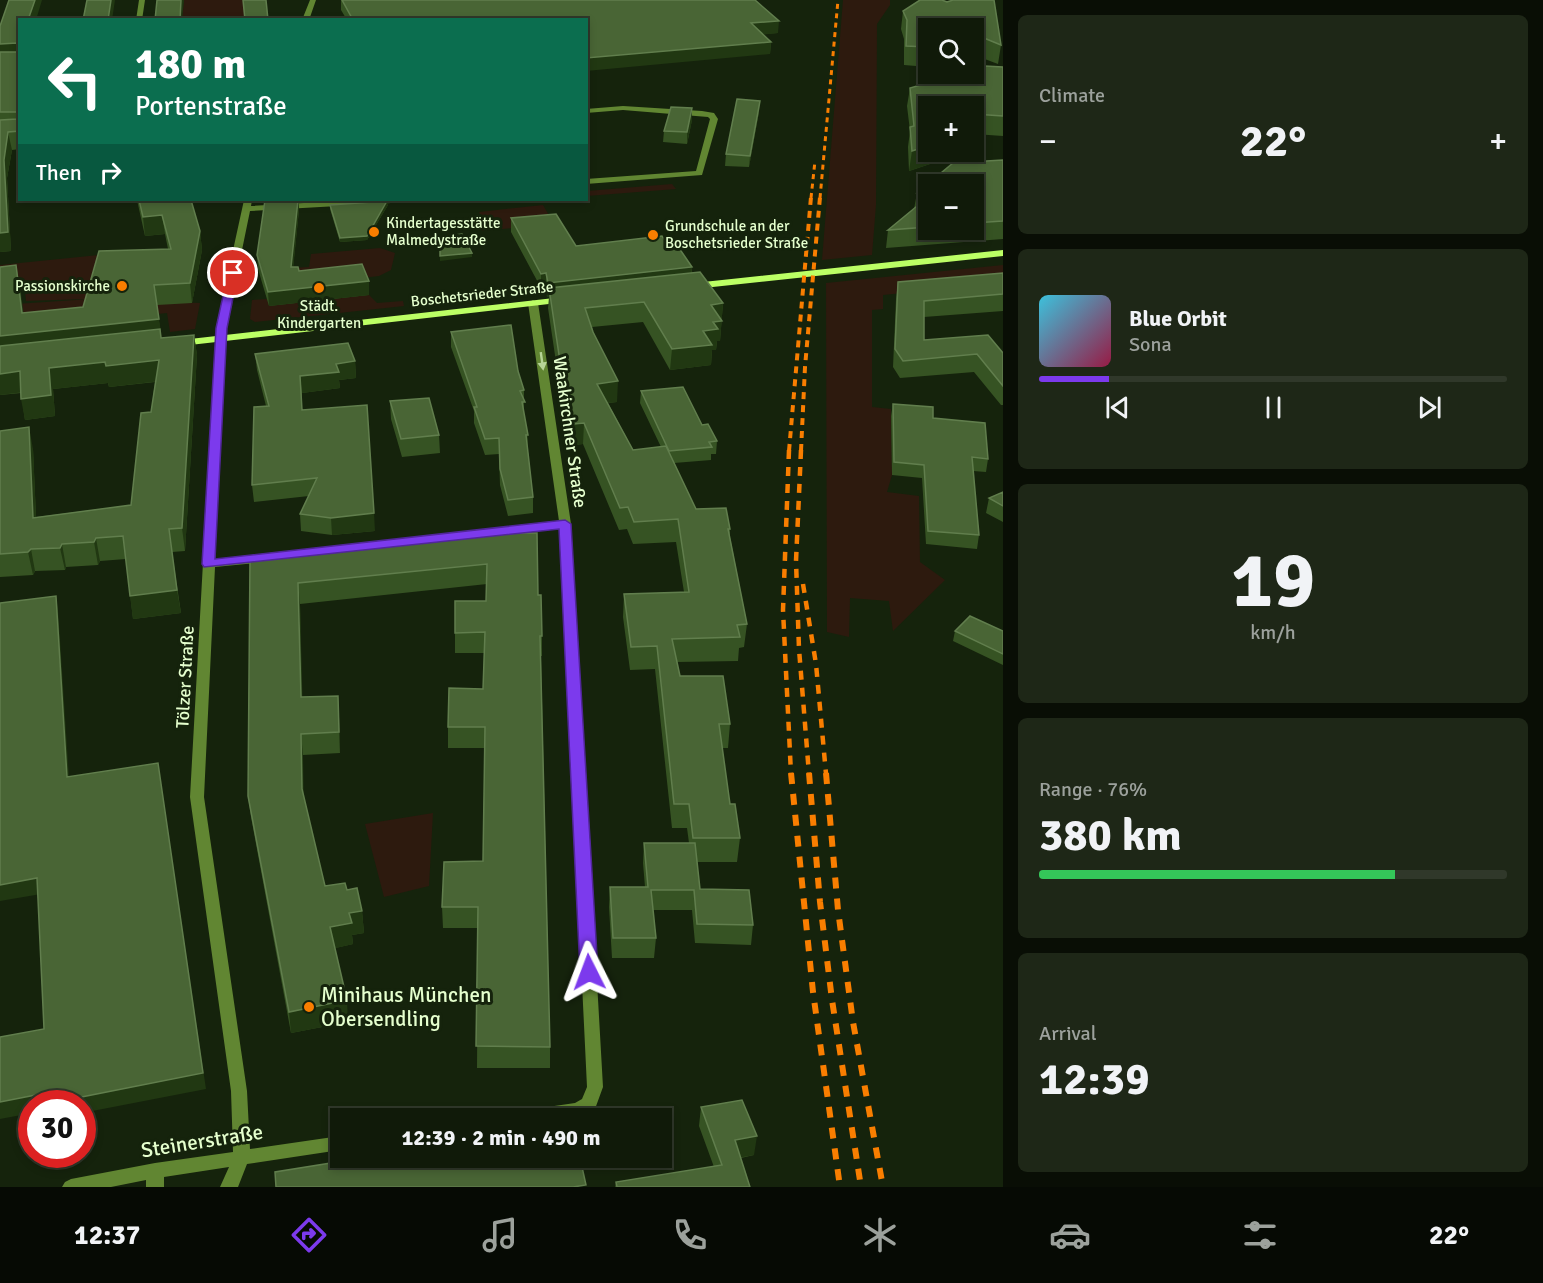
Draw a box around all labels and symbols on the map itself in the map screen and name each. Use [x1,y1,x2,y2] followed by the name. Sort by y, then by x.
[386,214,500,249] place label: Kindertagesstätte Malmedystraße
[665,217,808,252] place label: Grundschule an der Boschetsrieder Straße
[367,225,381,239] marker: Kindertagesstätte Malmedystraße
[646,228,660,242] marker: Grundschule an der Boschetsrieder Straße
[207,247,258,298] pin
[15,277,110,295] place label: Passionskirche
[410,278,554,310] street label: Boschetsrieder Straße
[115,279,129,293] marker: Passionskirche
[312,281,326,295] marker: Städt. Kindergarten
[277,297,361,332] place label: Städt. Kindergarten
[537,352,546,371] one-way arrow
[548,355,592,509] street label: Waakirchner Straße
[171,625,199,729] street label: Tölzer Straße
[557,940,621,1004] position arrow
[321,982,491,1032] place label: Minihaus München Obersendling
[302,1000,316,1014] marker: Minihaus München Obersendling
[18,1090,96,1168] speed limit sign: 30
[139,1119,265,1163] street label: Steinerstraße

